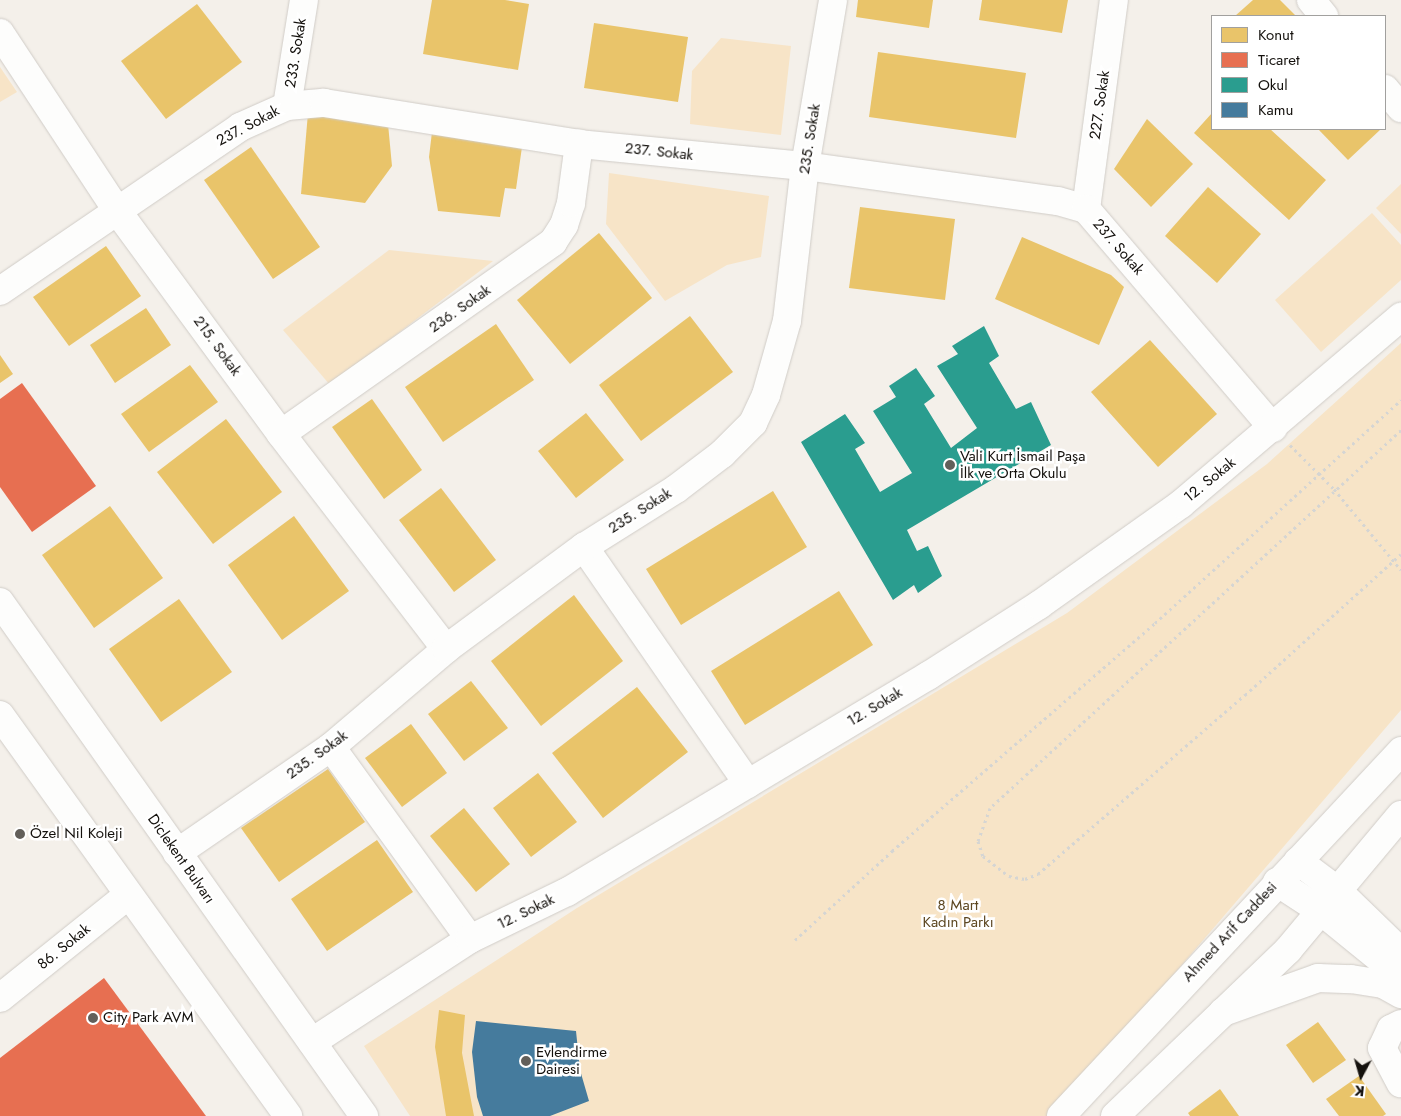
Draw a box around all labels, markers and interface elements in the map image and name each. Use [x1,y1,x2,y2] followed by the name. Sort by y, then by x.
[1211,15,1386,130] legend
[282,17,310,89] street label: 233. Sokak
[1258,24,1294,46] text: Konut
[1258,49,1300,71] text: Ticaret
[1086,69,1114,141] street label: 227. Sokak
[1258,74,1288,96] text: Okul
[1258,99,1293,121] text: Kamu
[213,102,283,150] street label: 237. Sokak
[796,103,824,175] street label: 235. Sokak
[624,139,694,165] street label: 237. Sokak
[1089,215,1147,279] street label: 237. Sokak
[426,281,494,337] street label: 236. Sokak
[189,313,245,379] street label: 215. Sokak
[960,447,1085,482] place label: Vali Kurt İsmail Paşa İlk ve Orta Okulu
[1181,454,1239,506] street label: 12. Sokak
[944,459,956,471] marker: Vali Kurt İsmail Paşa İlk ve Orta Okulu
[605,485,675,537] street label: 235. Sokak
[844,684,906,730] street label: 12. Sokak
[283,727,351,783] street label: 235. Sokak
[143,811,219,907] street label: Diclekent Bulvarı
[30,825,123,843] place label: Özel Nil Koleji
[14,828,26,840] marker: Özel Nil Koleji
[1179,878,1281,986] street label: Ahmed Arif Caddesi
[495,891,557,933] street label: 12. Sokak
[922,896,994,931] park label: 8 Mart Kadın Parkı
[34,920,94,974] street label: 86. Sokak
[103,1009,194,1027] place label: City Park AVM
[87,1012,99,1024] marker: City Park AVM
[536,1043,607,1078] place label: Evlendirme Dairesi
[1336,1051,1386,1101] north arrow
[520,1055,532,1067] marker: Evlendirme Dairesi
[1354,1080,1365,1101] text: K

